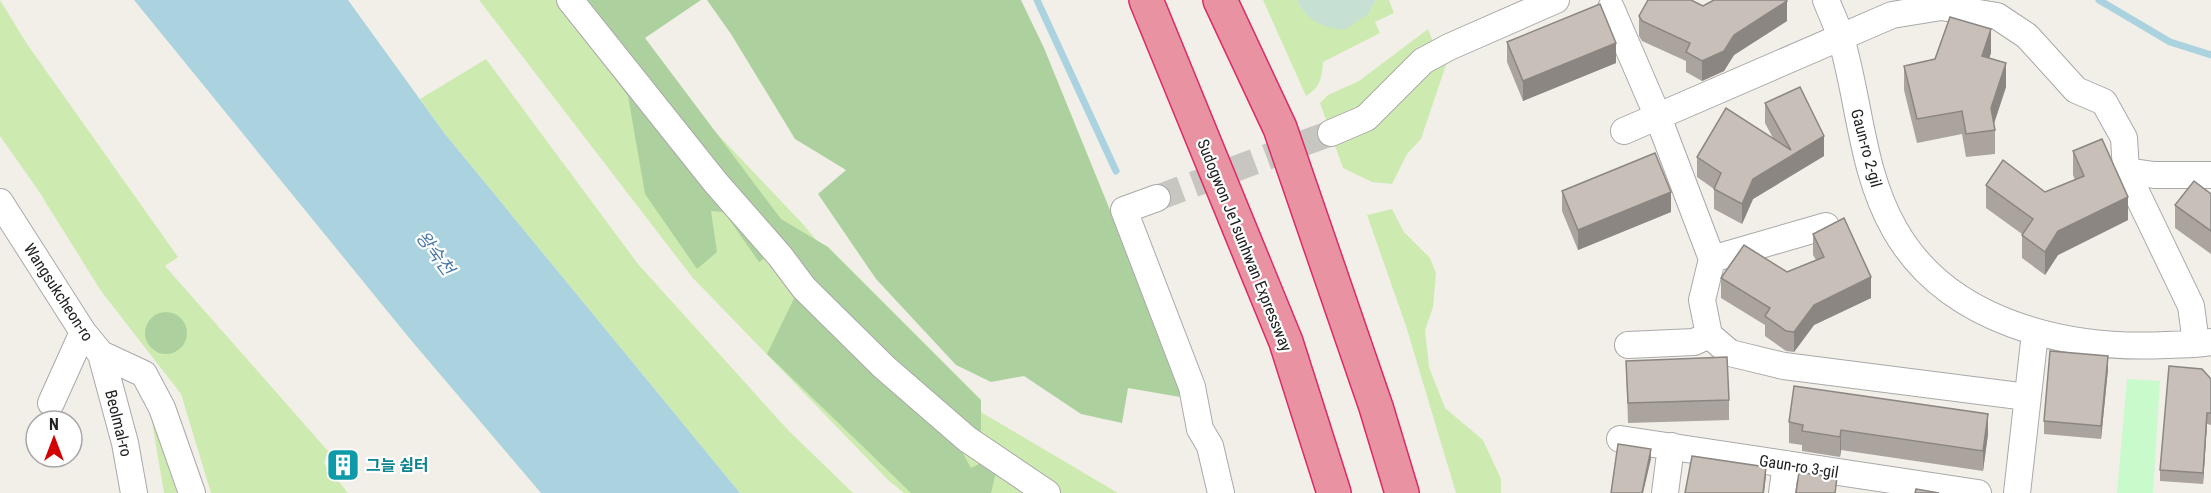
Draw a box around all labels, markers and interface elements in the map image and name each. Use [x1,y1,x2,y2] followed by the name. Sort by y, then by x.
[1847,107,1886,189] street label: Gaun-ro 2-gil
[1193,136,1296,354] street label: Sudogwon Je1sunhwan Expressway
[412,227,460,281] water label: 왕숙천
[20,240,97,345] street label: Wangsukcheon-ro
[101,388,136,458] street label: Beolmal-ro
[24,409,84,469] north arrow
[49,415,59,434] text: N
[325,447,361,483] building icon: 그늘 쉼터
[1758,451,1840,482] street label: Gaun-ro 3-gil
[366,456,429,475] place label: 그늘 쉼터

